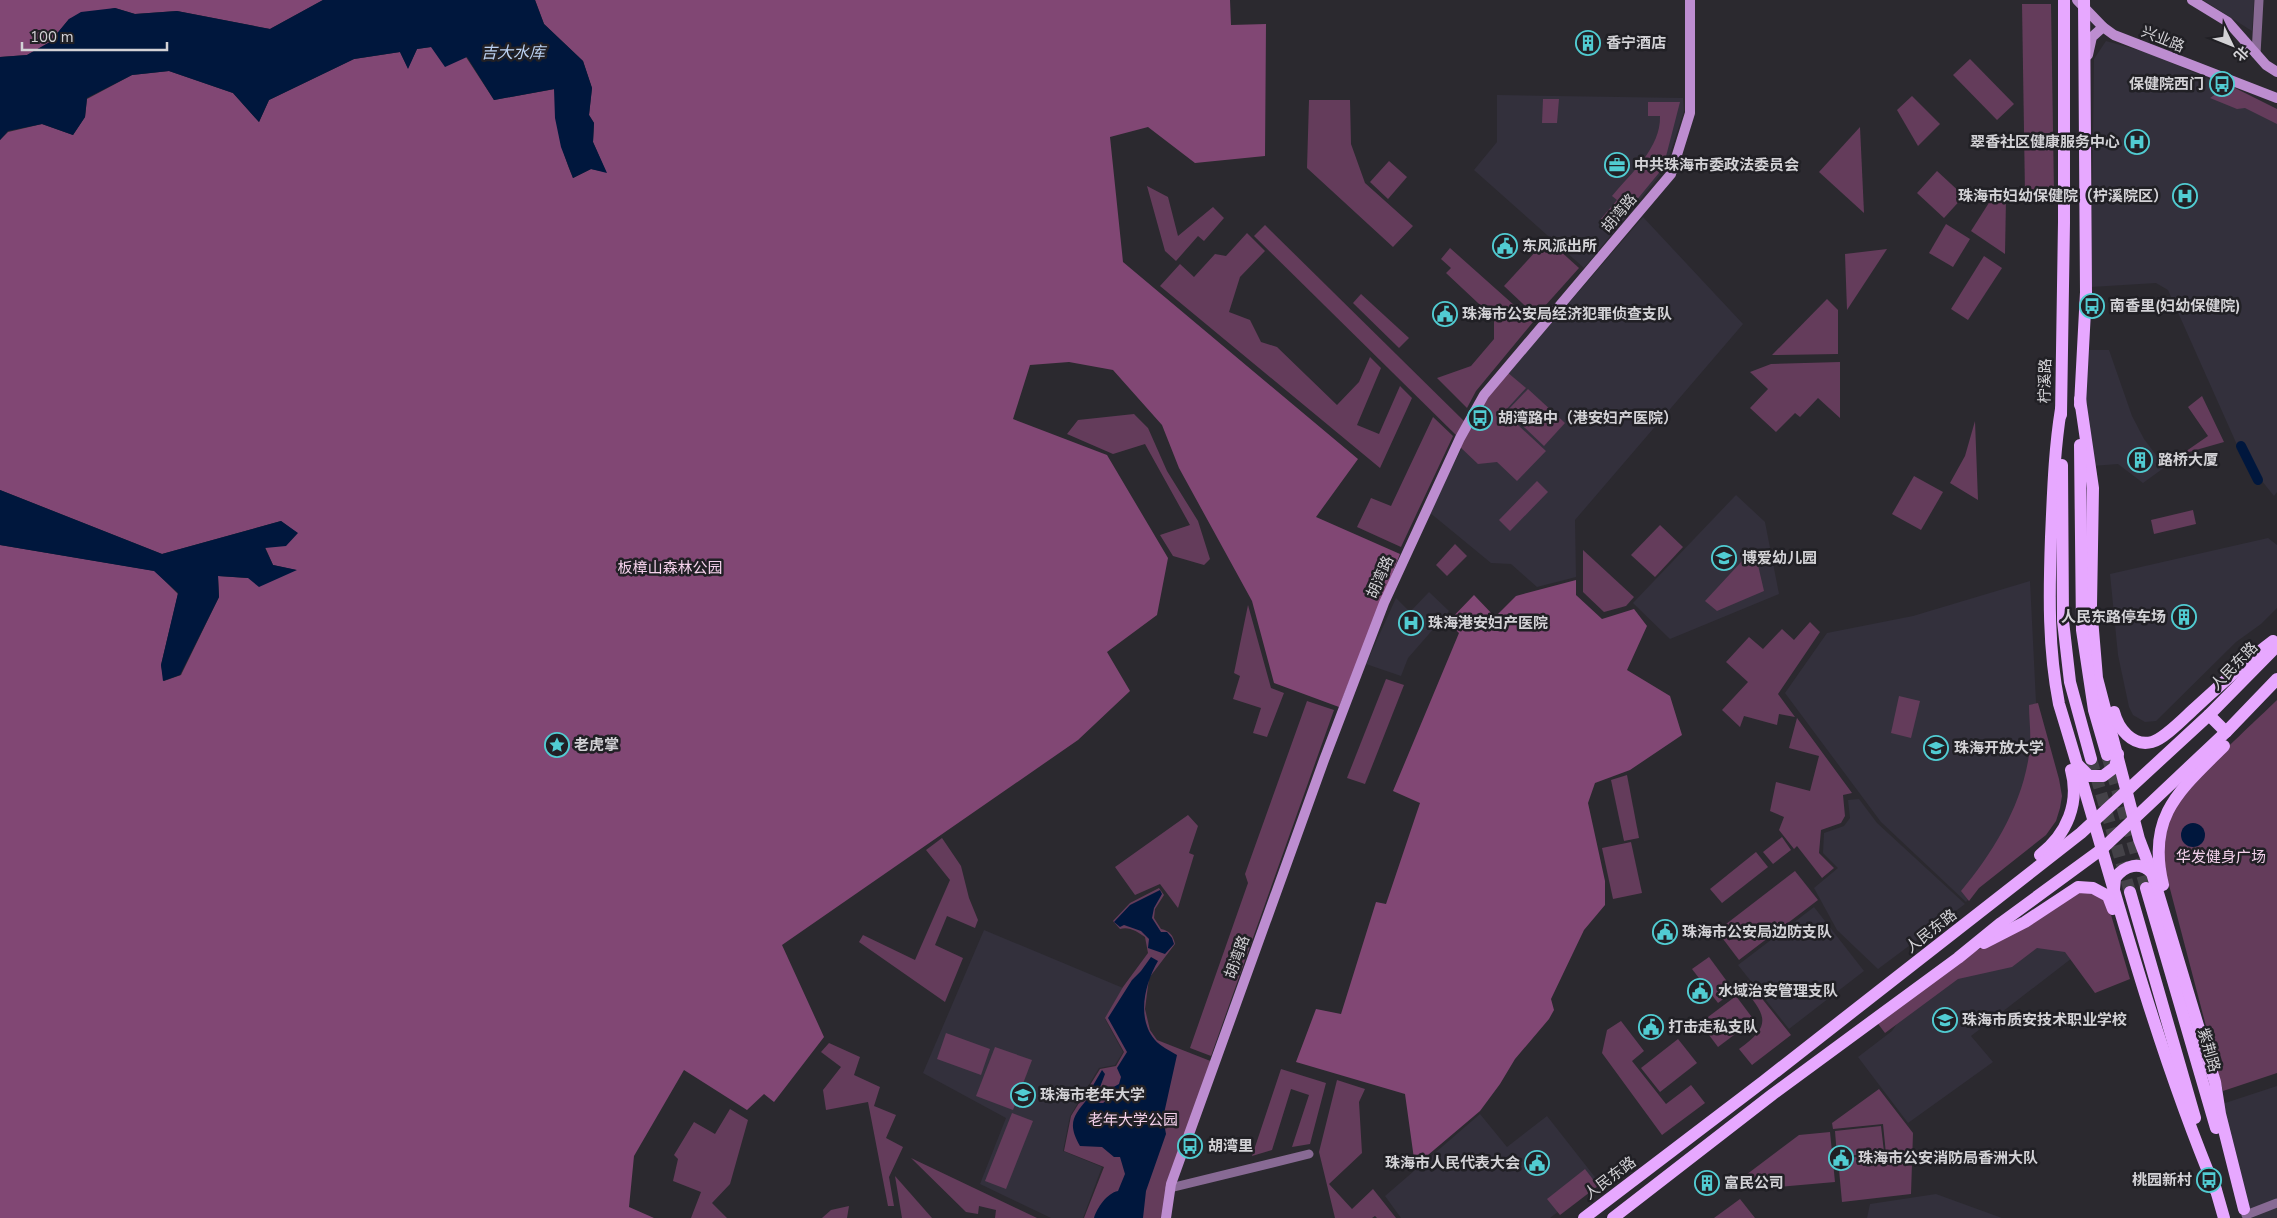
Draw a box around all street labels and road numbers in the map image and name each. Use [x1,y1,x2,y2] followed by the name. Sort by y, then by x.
[2138,21,2188,57] street label: 兴业路
[1597,189,1641,237] street label: 胡湾路
[2035,358,2055,404] street label: 柠溪路
[1362,552,1398,602] street label: 胡湾路
[2206,637,2262,695] street label: 人民东路
[1901,905,1961,957] street label: 人民东路
[1220,932,1254,982] street label: 胡湾路
[2193,1026,2225,1074] street label: 紫荆路
[1580,1152,1640,1204] street label: 人民东路

